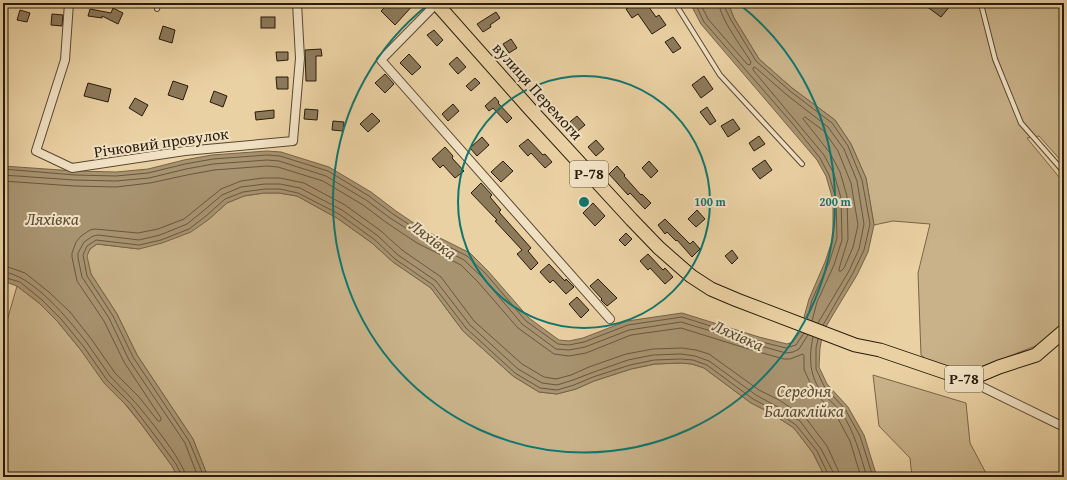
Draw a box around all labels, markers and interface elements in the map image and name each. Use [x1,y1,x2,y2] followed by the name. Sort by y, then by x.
[487,37,589,146] street label: вулиця Перемоги
[92,121,230,163] street label: Річковий провулок
[570,161,608,187] road number: Р-78
[694,193,727,210] text: 100 m
[819,193,852,210] text: 200 m
[577,195,591,209] centre of rings
[25,206,79,231] water label: Ляхівка
[404,212,462,265] water label: Ляхівка
[709,312,768,357] water label: Ляхівка
[945,366,983,392] road number: Р-78
[764,378,844,423] water label: Середня Балаклійка

